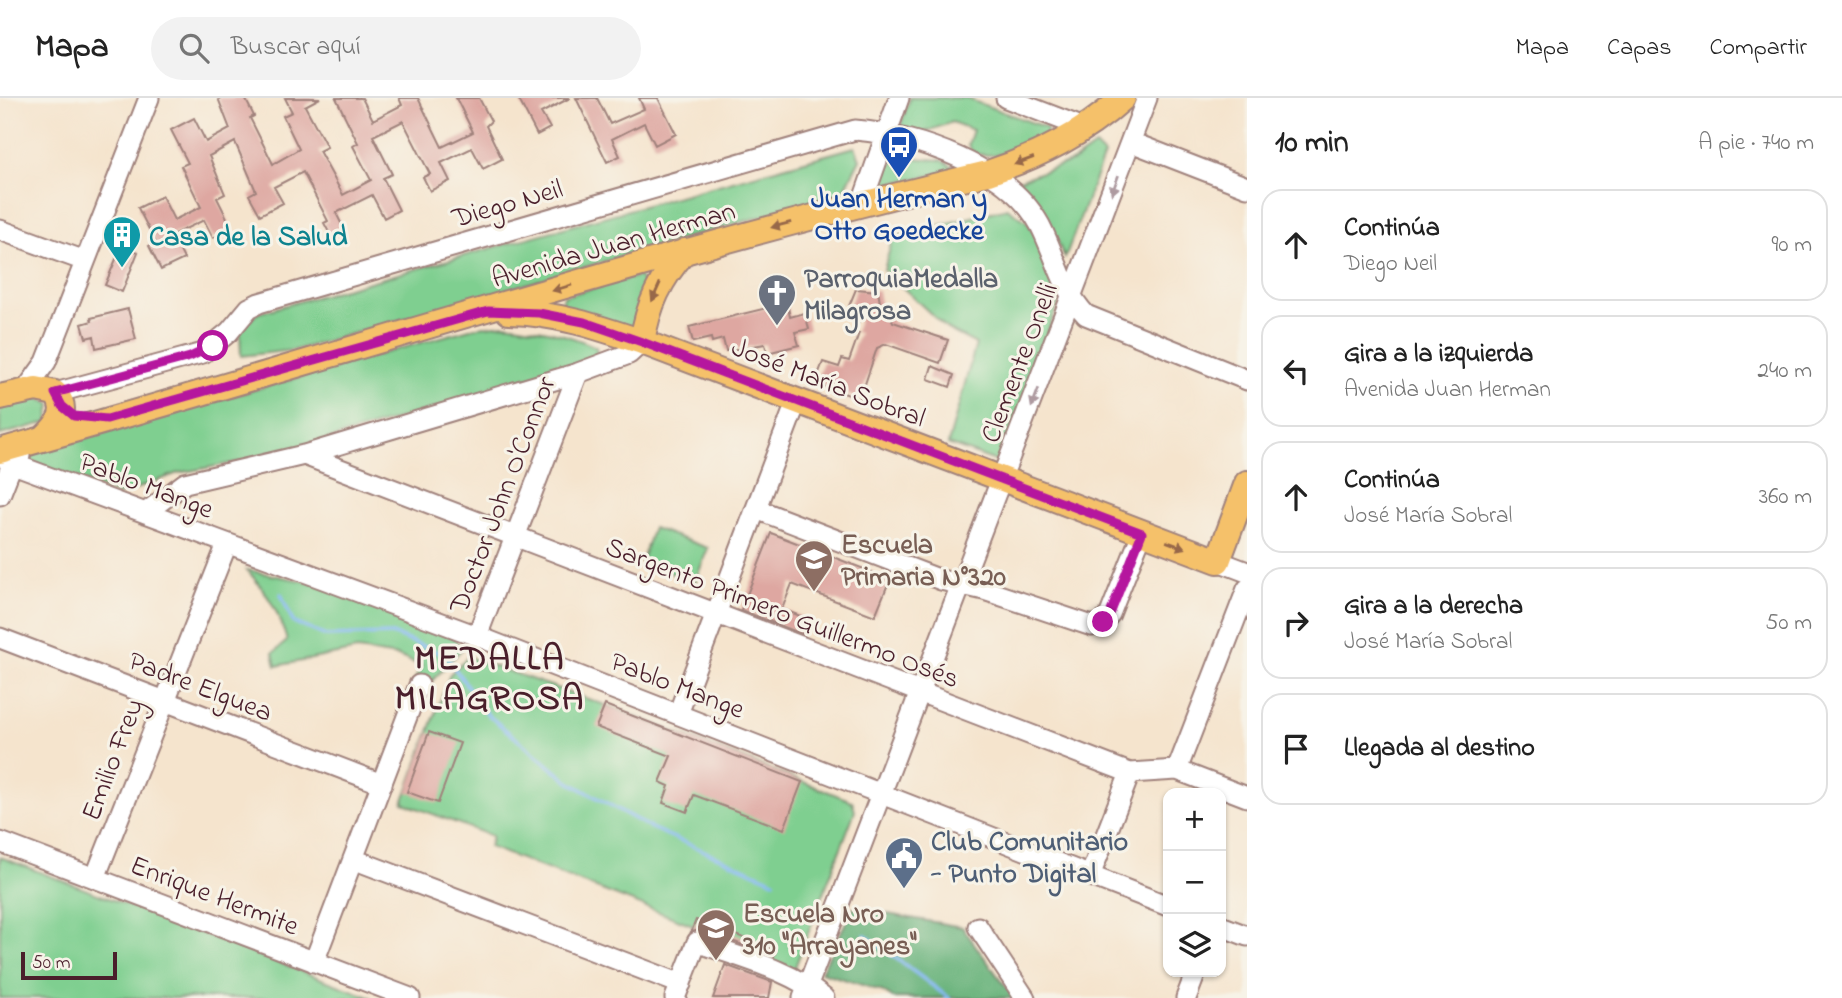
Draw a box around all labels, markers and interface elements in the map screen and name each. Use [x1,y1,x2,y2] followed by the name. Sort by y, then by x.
[151,17,641,80] search box
[35,24,109,72] text: Mapa
[175,29,213,67] icon: search
[231,29,361,67] text: Buscar aquí
[1516,31,1569,66] text: Mapa
[1607,31,1671,66] text: Capas
[1709,31,1807,66] text: Compartir
[1275,122,1348,166] text: 10 min
[878,124,920,179] bus stop icon: Juan Herman y Otto Goedecke
[1698,127,1814,160] text: A pie · 740 m
[1014,156,1035,167] one-way arrow
[447,170,568,241] street label: Diego Neil
[1109,174,1120,195] one-way arrow
[811,180,987,253] place label: Juan Herman y Otto Goedecke
[487,192,741,301] street label: Avenida Juan Herman
[1344,210,1440,248] text: Continúa
[101,214,143,269] building icon: Casa de la Salud
[149,218,348,259] place label: Casa de la Salud
[770,220,792,231] one-way arrow
[1277,226,1315,264] icon: ahead
[1772,229,1812,262] text: 90 m
[1344,248,1437,281] text: Diego Neil
[804,260,998,334] place label: ParroquiaMedalla Milagrosa
[756,272,798,327] church icon: ParroquiaMedalla Milagrosa
[972,277,1071,449] street label: Clemente Onelli
[650,282,662,302] one-way arrow
[552,284,573,294] one-way arrow
[725,328,931,440] street label: José María Sobral
[197,330,228,361] route start
[1344,336,1533,374] text: Gira a la izquierda
[1277,352,1315,390] icon: left
[1758,355,1812,388] text: 240 m
[440,371,568,621] street label: Doctor John O'Connor
[1344,374,1551,407] text: Avenida Juan Herman
[1029,387,1040,408] one-way arrow
[73,443,219,532] street label: Pablo Mange
[1344,462,1440,500] text: Continúa
[1277,478,1315,516] icon: ahead
[1759,481,1812,514] text: 360 m
[1344,500,1512,533] text: José María Sobral
[841,526,1006,599] place label: Escuela Primaria N°320
[599,528,965,701] street label: Sargento Primero Guillermo Osés
[793,538,835,593] school or university icon: Escuela Primaria N°320
[1166,540,1187,551] one-way arrow
[1344,588,1523,626] text: Gira a la derecha
[1277,604,1315,642] icon: right
[1087,606,1118,637] route end
[1765,607,1812,640] text: 50 m
[1344,626,1512,659] text: José María Sobral
[395,635,585,726] district label: MEDALLA MILAGROSA
[122,642,278,735] street label: Padre Elguea
[604,643,750,732] street label: Pablo Mange
[72,693,156,827] street label: Emilio Frey
[1277,730,1315,768] icon: arrive
[1344,730,1535,768] text: Llegada al destino
[1163,788,1226,977] map controls
[1163,788,1226,851] button: +
[930,823,1128,897] place label: Club Comunitario - Punto Digital
[883,835,925,890] public building icon: Club Comunitario - Punto Digital
[123,846,305,948] street label: Enrique Hermite
[1163,851,1226,914] button: −
[742,895,917,968] place label: Escuela Nro 310 "Arrayanes"
[695,907,737,962] school or university icon: Escuela Nro 310 "Arrayanes"
[1163,914,1226,977] button: layers
[21,949,117,981] scale bar
[32,950,71,977] text: 50 m

